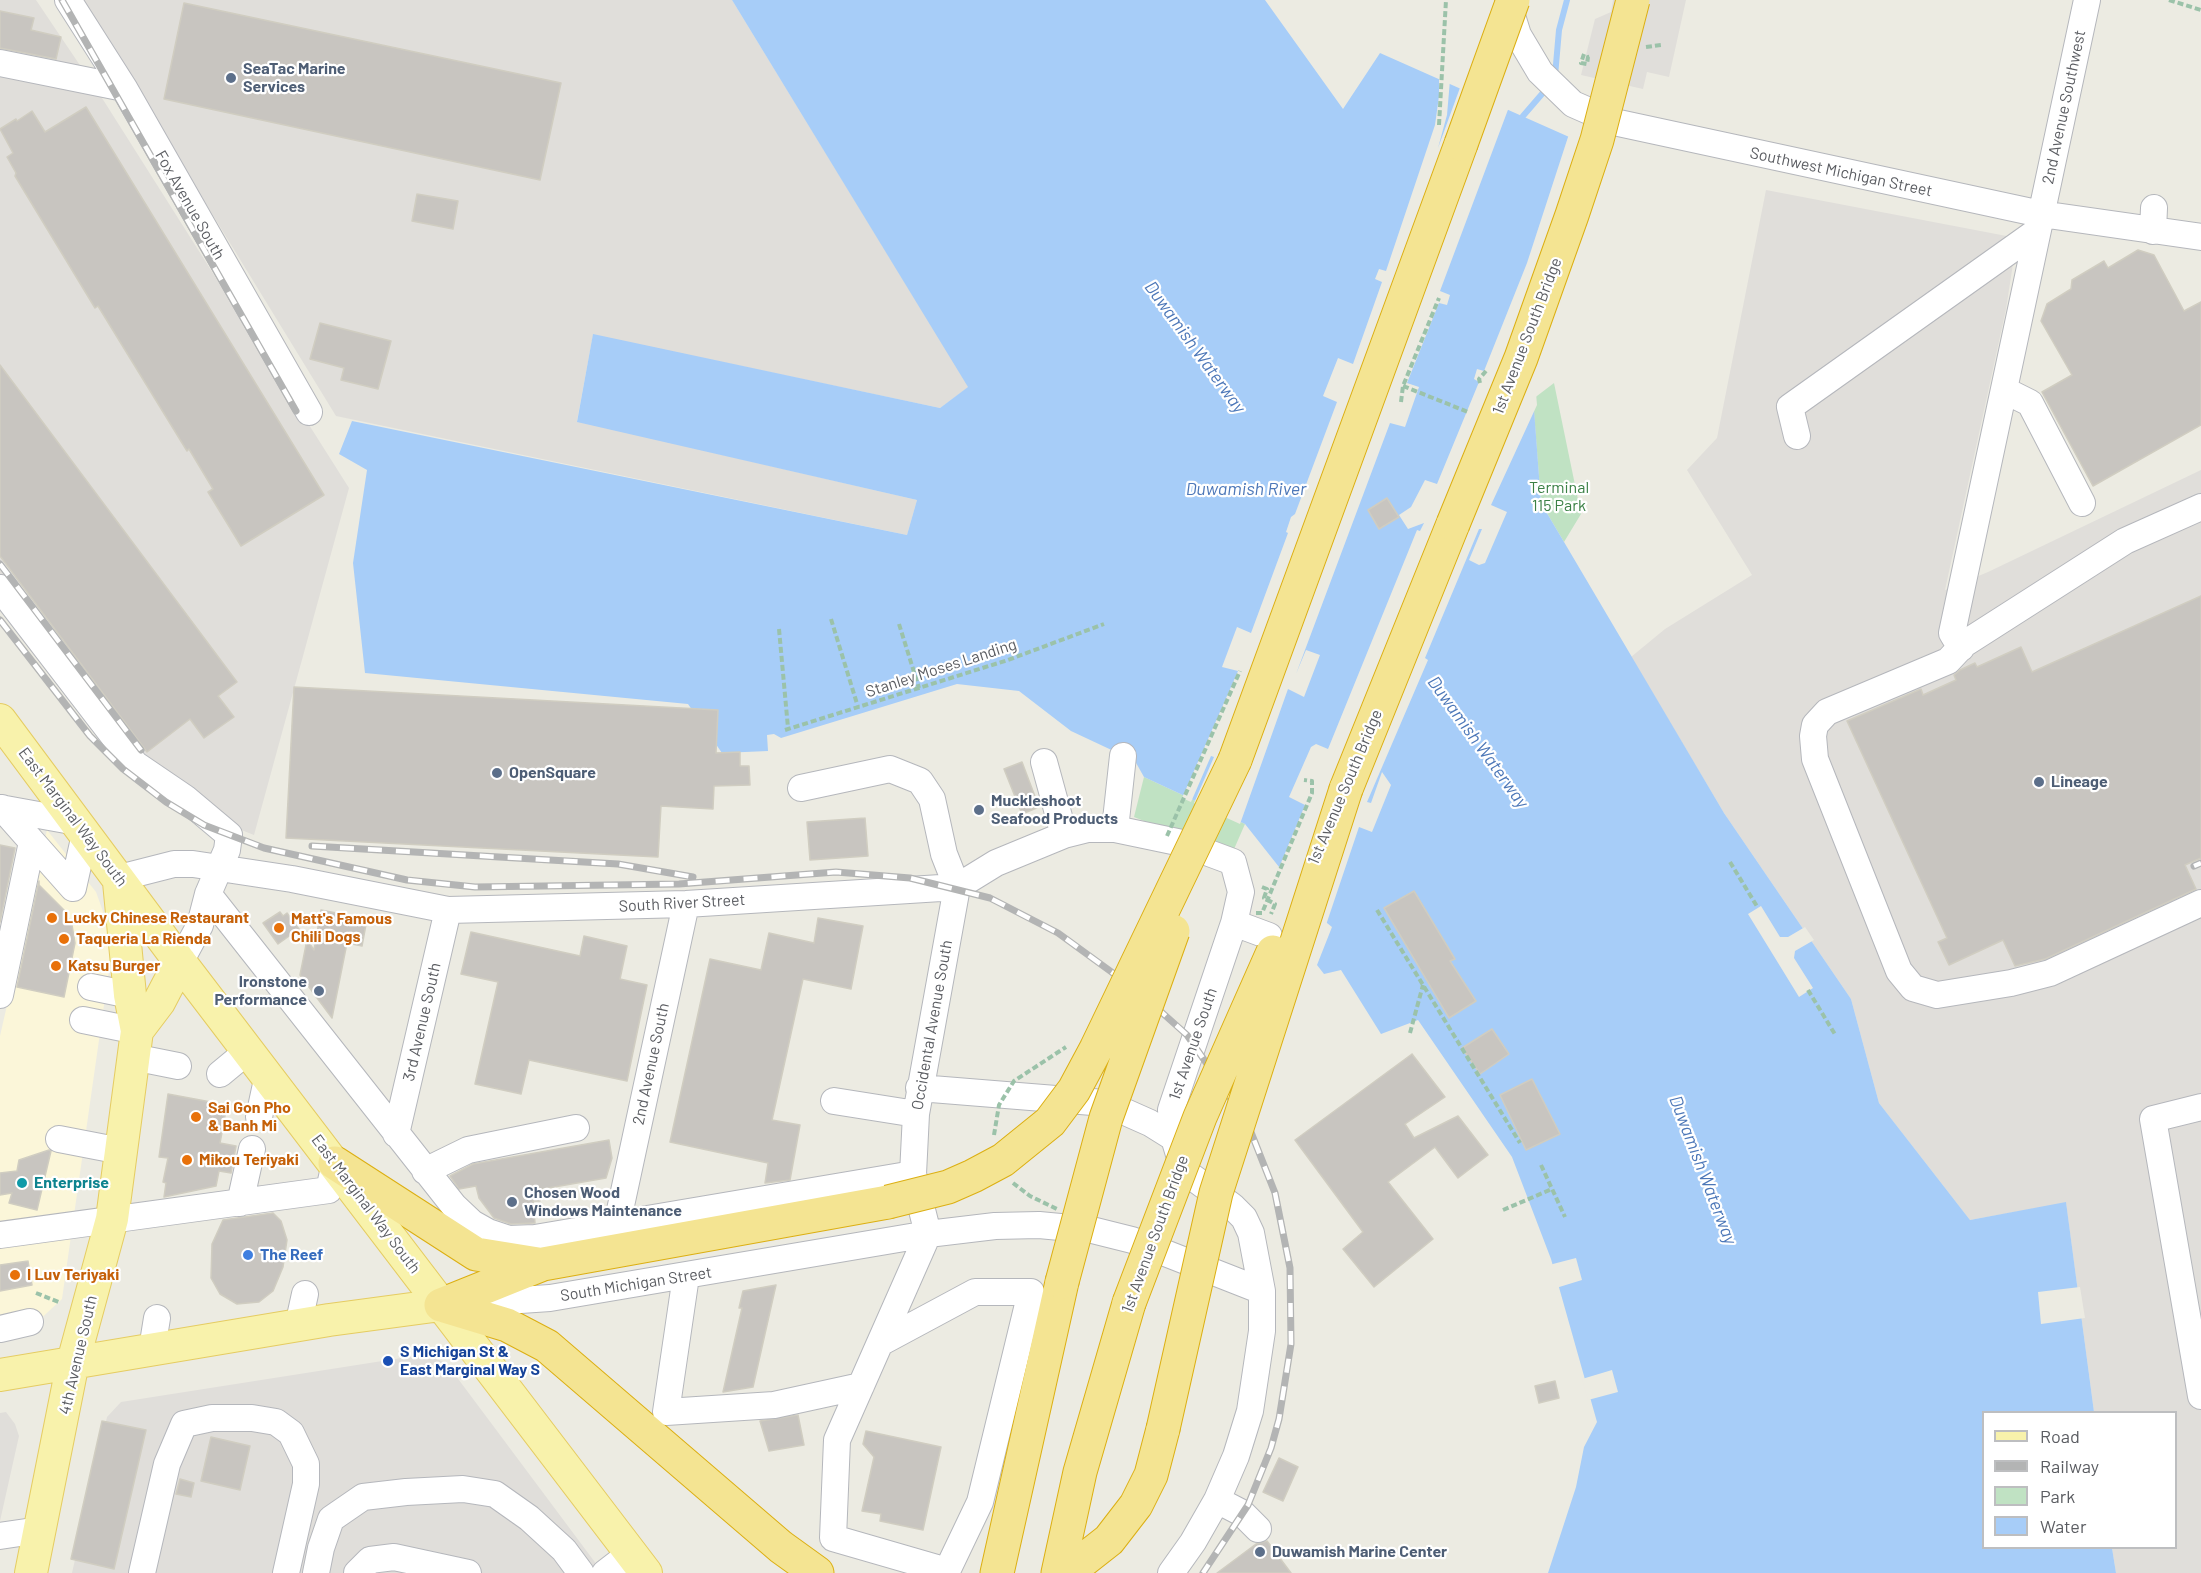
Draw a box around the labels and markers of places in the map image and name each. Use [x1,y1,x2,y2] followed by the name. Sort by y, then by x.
[243,59,346,97] place label: SeaTac Marine Services
[224,71,238,85] marker: SeaTac Marine Services
[509,763,596,783] place label: OpenSquare
[490,766,504,780] marker: OpenSquare
[2051,772,2108,792] place label: Lineage
[2032,775,2046,789] marker: Lineage
[991,791,1118,829] place label: Muckleshoot Seafood Products
[972,803,986,817] marker: Muckleshoot Seafood Products
[64,908,249,928] place label: Lucky Chinese Restaurant
[291,909,392,947] place label: Matt's Famous Chili Dogs
[45,911,59,925] marker: Lucky Chinese Restaurant
[272,921,286,935] marker: Matt's Famous Chili Dogs
[76,929,211,949] place label: Taqueria La Rienda
[57,932,71,946] marker: Taqueria La Rienda
[68,956,160,976] place label: Katsu Burger
[49,959,63,973] marker: Katsu Burger
[214,972,307,1010] place label: Ironstone Performance
[312,984,326,998] marker: Ironstone Performance
[208,1098,291,1136] place label: Sai Gon Pho & Banh Mi
[189,1110,203,1124] marker: Sai Gon Pho & Banh Mi
[199,1150,299,1170] place label: Mikou Teriyaki
[180,1153,194,1167] marker: Mikou Teriyaki
[34,1173,109,1193] place label: Enterprise
[15,1176,29,1190] marker: Enterprise
[524,1183,682,1221] place label: Chosen Wood Windows Maintenance
[505,1195,519,1209] marker: Chosen Wood Windows Maintenance
[260,1245,323,1265] place label: The Reef
[241,1248,255,1262] marker: The Reef
[27,1265,119,1285] place label: I Luv Teriyaki
[8,1268,22,1282] marker: I Luv Teriyaki
[400,1342,540,1380] place label: S Michigan St & East Marginal Way S
[381,1354,395,1368] marker: S Michigan St & East Marginal Way S
[1272,1542,1447,1562] place label: Duwamish Marine Center
[1253,1545,1267,1559] marker: Duwamish Marine Center

